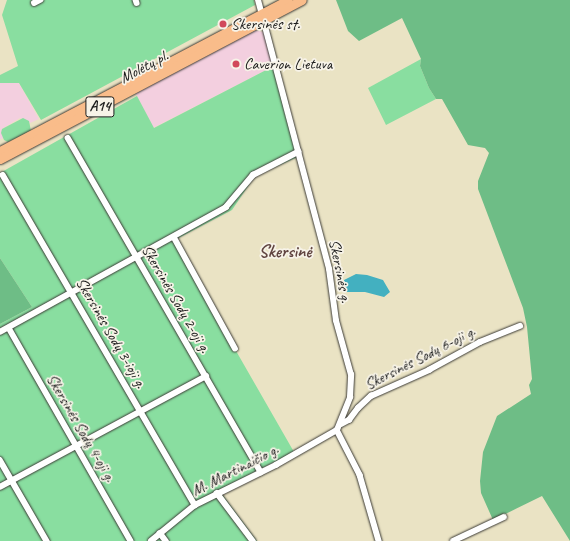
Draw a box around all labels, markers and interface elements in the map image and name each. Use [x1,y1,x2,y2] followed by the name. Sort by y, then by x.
[231,14,300,34] place label: Skersinės st.
[218,19,228,29] marker: Skersinės st.
[117,46,171,88] street label: Molėtų pl.
[244,54,333,74] place label: Caverion Lietuva
[231,59,241,69] marker: Caverion Lietuva
[85,94,115,120] road number: A14
[324,238,356,304] street label: Skersinės g.
[259,240,311,262] district label: Skersinė
[137,242,215,356] street label: Skersinės Sodų 2-oji g.
[72,274,150,392] street label: Skersinės Sodų 3-ioji g.
[362,322,478,394] street label: Skersinės Sodų 6-oji g.
[42,371,120,485] street label: Skersinės Sodų 4-oji g.
[188,440,282,500] street label: M. Martinaičio g.

